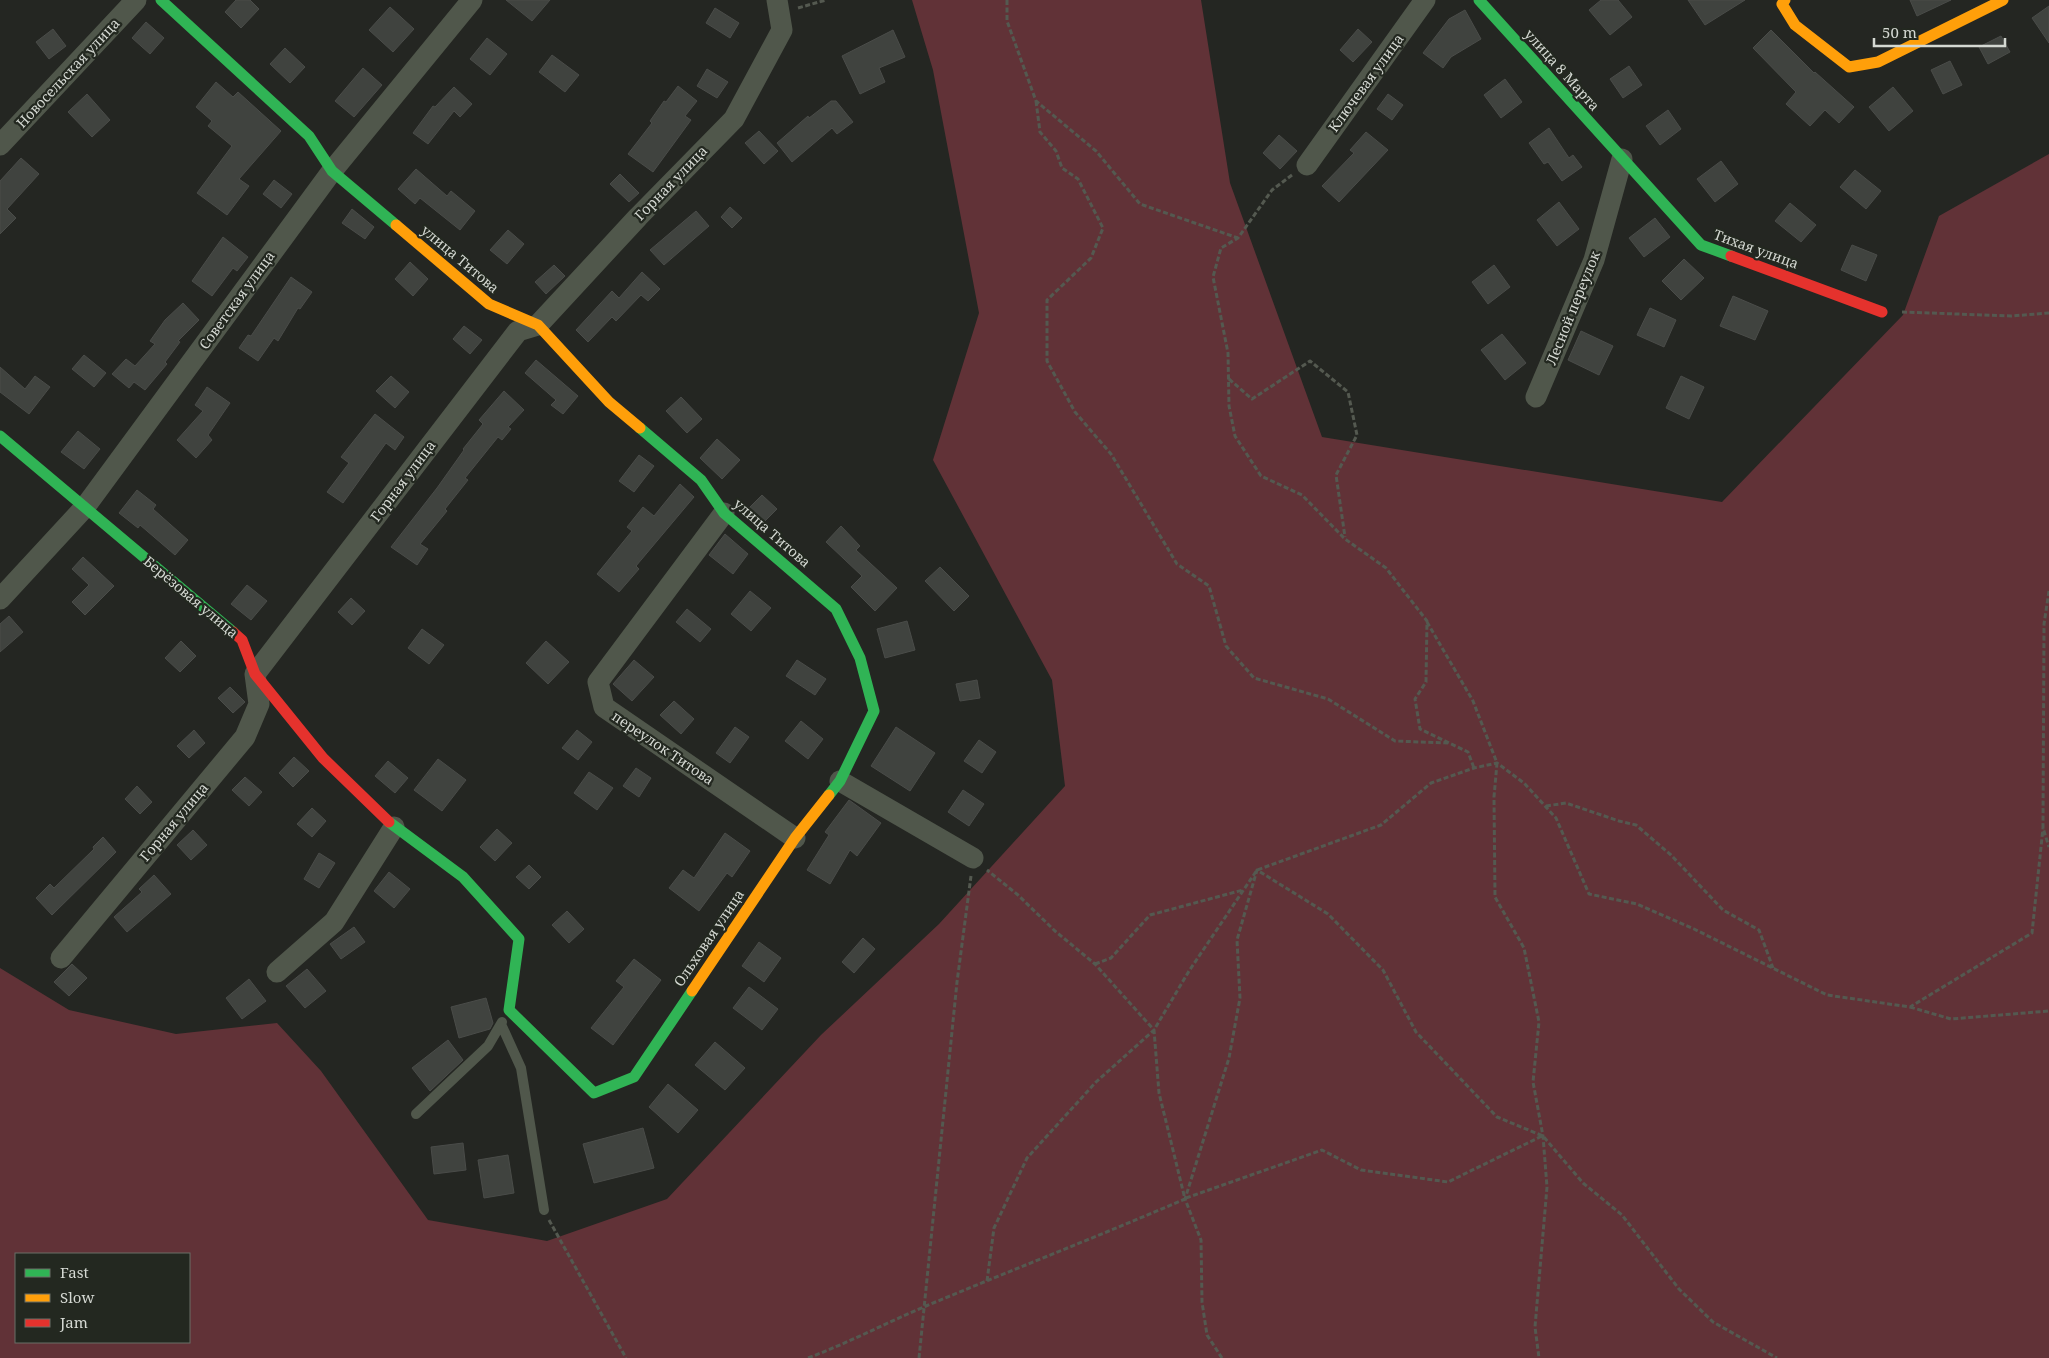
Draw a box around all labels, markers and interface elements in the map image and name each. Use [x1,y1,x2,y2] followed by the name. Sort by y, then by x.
[12,14,124,132] street label: Новосельская улица
[1874,15,2005,47] scale bar
[1882,22,1917,42] text: 50 m
[1521,25,1604,115] street label: улица 8 Марта
[1324,30,1408,136] street label: Ключевая улица
[630,141,711,224] street label: Горная улица
[417,220,503,297] street label: улица Титова
[1711,224,1801,273] street label: Тихая улица
[194,247,279,353] street label: Советская улица
[1541,247,1604,368] street label: Лесной переулок
[366,436,439,525] street label: Горная улица
[730,494,815,571] street label: улица Титова
[140,551,243,642] street label: Берёзовая улица
[609,706,718,789] street label: переулок Титова
[135,778,212,865] street label: Горная улица
[669,885,748,990] street label: Ольховая улица
[15,1253,190,1343] legend
[60,1262,89,1282] text: Fast
[60,1287,94,1307] text: Slow
[59,1312,88,1332] text: Jam

